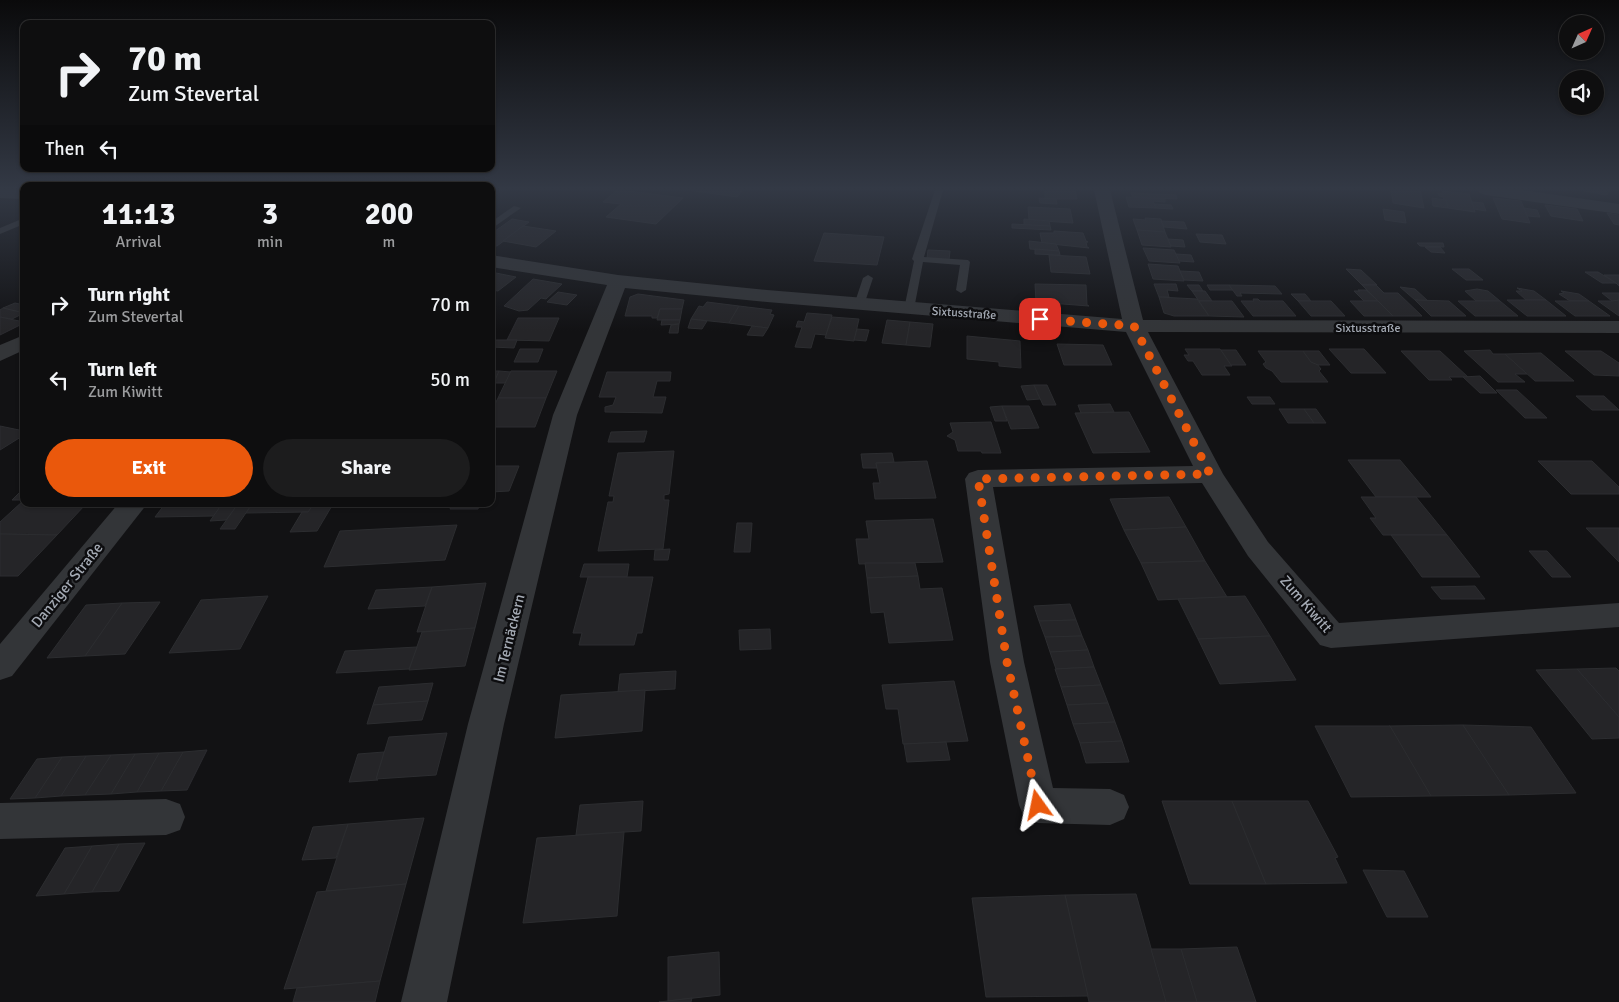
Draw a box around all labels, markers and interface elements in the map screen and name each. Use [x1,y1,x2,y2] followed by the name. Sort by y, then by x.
[1559,15,1604,60] north arrow
[1559,15,1604,115] map controls
[128,37,202,80] text: 70 m
[45,40,110,105] icon: right
[1559,70,1604,115] button: sound
[128,80,259,107] text: Zum Stevertal
[95,135,123,163] icon: left
[45,137,85,161] text: Then
[102,196,175,233] text: 11:13
[262,196,278,233] text: 3
[365,196,413,233] text: 200
[115,232,162,252] text: Arrival
[257,232,283,252] text: min
[383,232,395,252] text: m
[88,283,170,307] text: Turn right
[45,291,73,319] icon: right
[430,293,470,317] text: 70 m
[1019,298,1061,340] pin
[931,304,997,323] street label: Sixtusstraße
[1026,305,1054,333] icon: arrive
[88,307,183,327] text: Zum Stevertal
[1336,321,1400,336] street label: Sixtusstraße
[88,358,157,382] text: Turn left
[45,366,73,394] icon: left
[430,368,470,392] text: 50 m
[88,382,163,402] text: Zum Kiwitt
[45,439,253,497] button: Exit
[263,439,470,497] button: Share
[27,539,107,631] street label: Danziger Straße
[1276,572,1336,636] street label: Zum Kiwitt
[489,592,529,684] street label: Im Ternäckern
[1011,778,1063,830] position arrow

